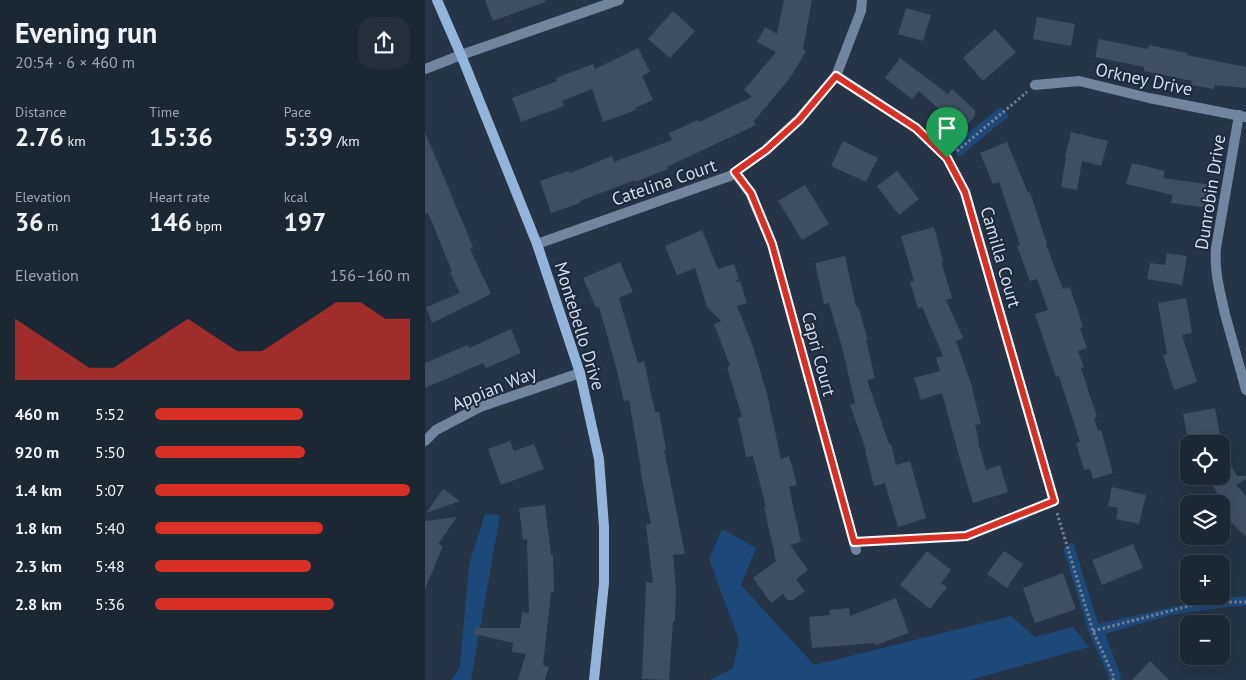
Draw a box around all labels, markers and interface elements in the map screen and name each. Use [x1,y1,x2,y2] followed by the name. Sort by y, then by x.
[15,14,157,51] text: Evening run
[358,17,410,69] button: share
[15,52,135,72] text: 20:54 · 6 × 460 m
[1093,58,1195,100] street label: Orkney Drive
[15,103,66,121] text: Distance
[149,103,179,121] text: Time
[284,103,311,121] text: Pace
[926,107,968,158] pin
[933,114,961,142] icon: arrive
[15,121,64,153] text: 2.76
[149,121,213,153] text: 15:36
[284,121,333,153] text: 5:39
[64,132,86,150] text: km
[333,132,360,150] text: /km
[1190,133,1230,251] street label: Dunrobin Drive
[609,153,719,211] street label: Catelina Court
[15,188,71,206] text: Elevation
[149,188,210,206] text: Heart rate
[284,188,308,206] text: kcal
[976,204,1026,310] street label: Camilla Court
[15,206,43,238] text: 36
[149,206,192,238] text: 146
[284,206,326,238] text: 197
[43,217,58,235] text: m
[192,217,222,235] text: bpm
[550,259,610,393] street label: Montebello Drive
[15,265,79,285] text: Elevation
[330,265,410,285] text: 156–160 m
[797,309,841,399] street label: Capri Court
[448,360,540,415] street label: Appian Way
[15,404,59,424] text: 460 m
[95,404,125,424] text: 5:52
[1180,435,1230,665] map controls
[1180,435,1230,485] button: locate
[15,442,59,462] text: 920 m
[95,442,125,462] text: 5:50
[15,480,62,500] text: 1.4 km
[95,480,125,500] text: 5:07
[1180,495,1230,545] button: layers
[15,518,62,538] text: 1.8 km
[95,518,125,538] text: 5:40
[1180,555,1230,605] button: +
[15,556,62,576] text: 2.3 km
[95,556,125,576] text: 5:48
[15,594,62,614] text: 2.8 km
[95,594,125,614] text: 5:36
[1180,615,1230,665] button: −

